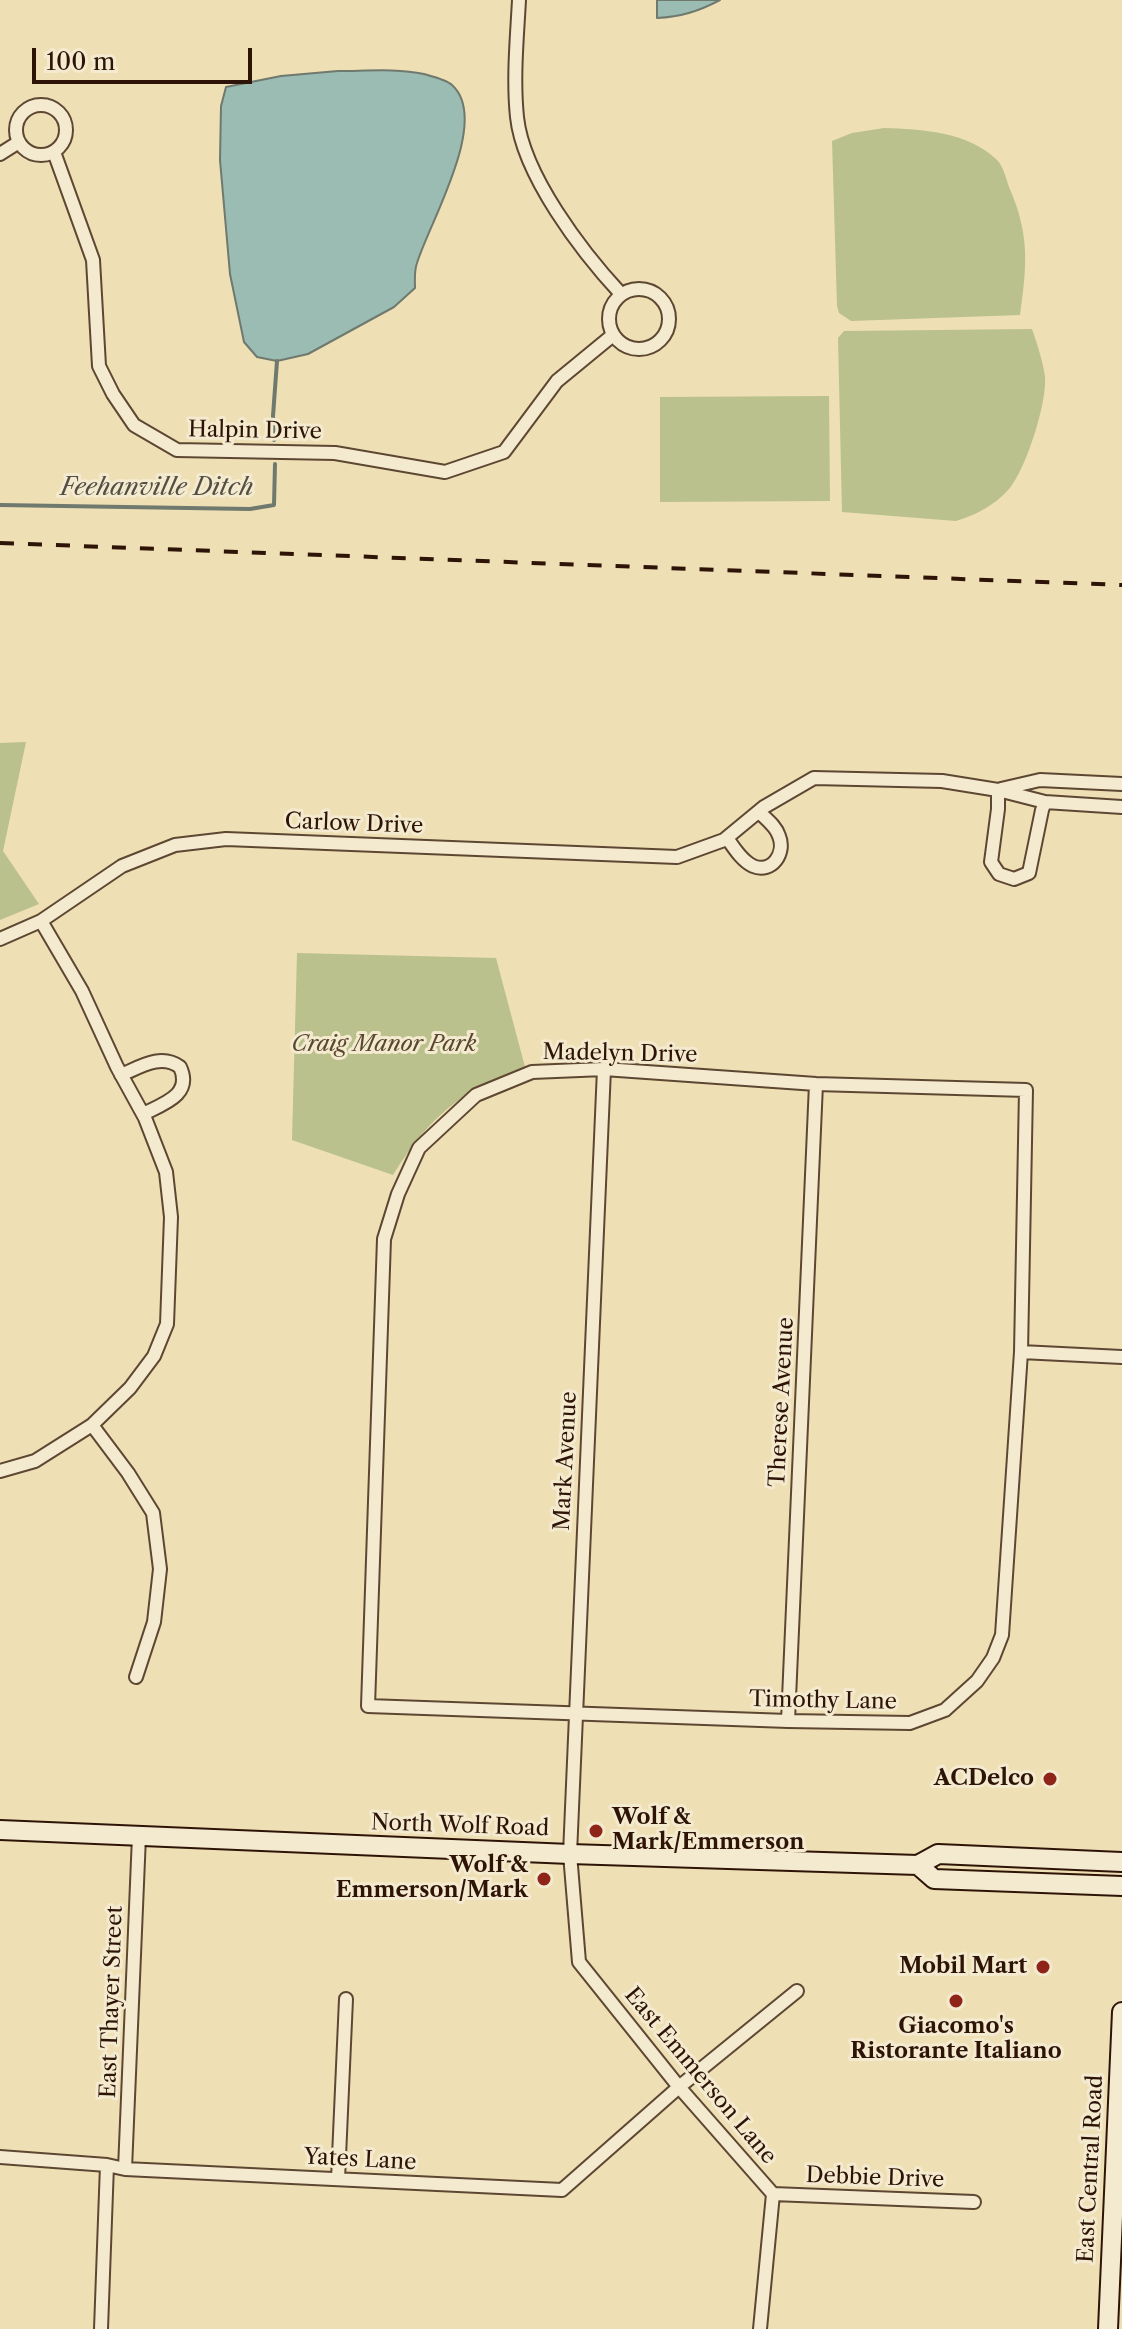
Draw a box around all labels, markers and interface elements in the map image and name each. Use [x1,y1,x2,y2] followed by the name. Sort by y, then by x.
[36,32,256,82] scale bar
[46,47,115,76] text: 100 m
[188,417,322,445] street label: Halpin Drive
[61,474,253,502] water label: Feehanville Ditch
[284,808,424,840] street label: Carlow Drive
[292,1032,476,1058] park label: Craig Manor Park
[542,1039,698,1069] street label: Madelyn Drive
[764,1317,800,1487] street label: Therese Avenue
[549,1391,583,1531] street label: Mark Avenue
[749,1687,897,1715] street label: Timothy Lane
[934,1766,1034,1792] place label: ACDelco
[1041,1770,1059,1788] marker: ACDelco
[612,1805,804,1856] place label: Wolf & Mark/Emmerson
[371,1810,549,1842] street label: North Wolf Road
[587,1822,605,1840] marker: Wolf & Mark/Emmerson
[336,1853,528,1904] place label: Wolf & Emmerson/Mark
[535,1870,553,1888] marker: Wolf & Emmerson/Mark
[95,1905,129,2099] street label: East Thayer Street
[899,1954,1027,1980] place label: Mobil Mart
[1034,1958,1052,1976] marker: Mobil Mart
[618,1982,782,2170] street label: East Emmerson Lane
[947,1992,965,2010] marker: Giacomo's Ristorante Italiano
[850,2014,1062,2066] place label: Giacomo's Ristorante Italiano
[1073,2074,1109,2264] street label: East Central Road
[303,2144,417,2176] street label: Yates Lane
[805,2162,945,2194] street label: Debbie Drive

